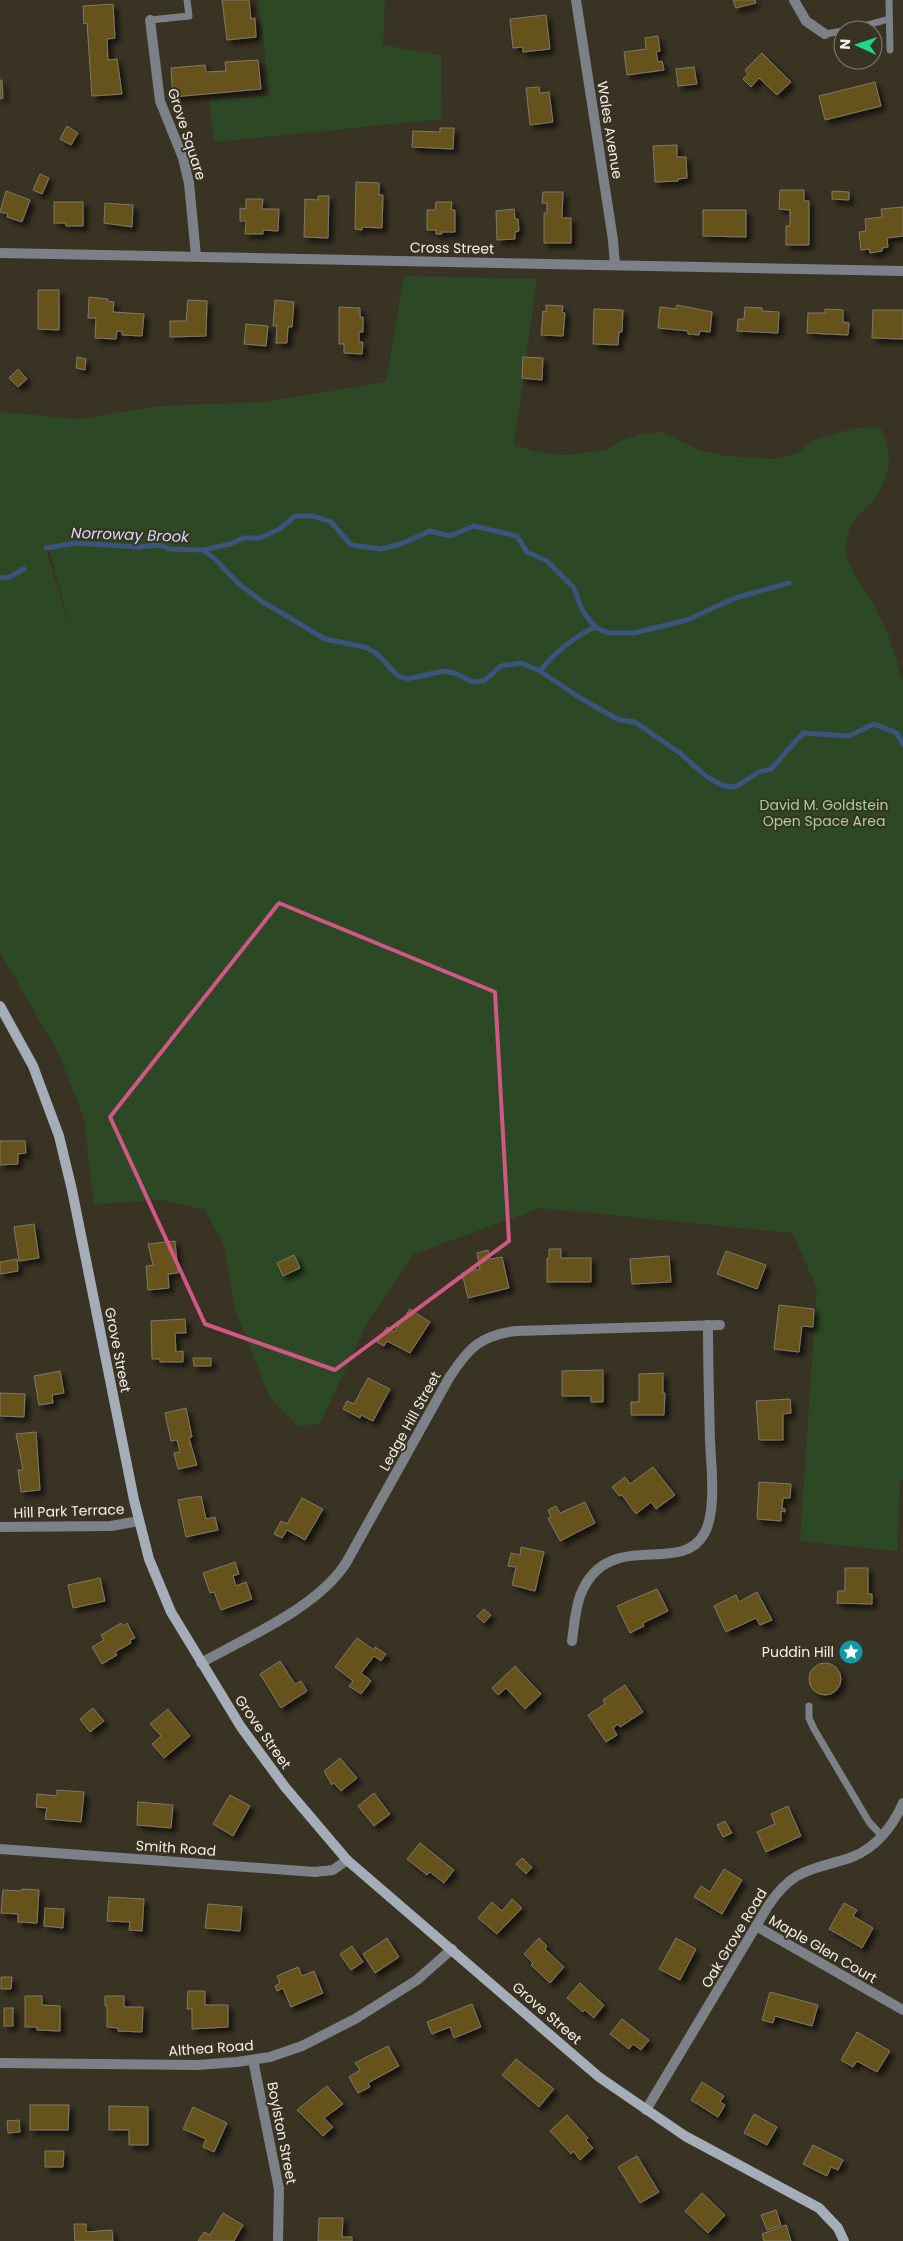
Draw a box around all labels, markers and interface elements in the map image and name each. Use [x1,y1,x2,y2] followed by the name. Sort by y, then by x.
[833,20,883,70] north arrow
[835,39,855,50] text: N
[592,80,628,181] street label: Wales Avenue
[163,86,211,183] street label: Grove Square
[410,237,494,259] street label: Cross Street
[71,522,191,547] water label: Norroway Brook
[760,795,888,831] park label: David M. Goldstein Open Space Area
[100,1306,136,1394] street label: Grove Street
[374,1368,446,1474] street label: Ledge Hill Street
[13,1499,125,1523] street label: Hill Park Terrace
[838,1639,864,1665] place icon: Puddin Hill
[762,1642,834,1662] place label: Puddin Hill
[230,1691,296,1773] street label: Grove Street
[135,1835,217,1861] street label: Smith Road
[696,1884,772,1992] street label: Oak Grove Road
[765,1910,881,1988] street label: Maple Glen Court
[508,1977,586,2049] street label: Grove Street
[168,2035,254,2061] street label: Althea Road
[262,2080,302,2186] street label: Boylston Street

